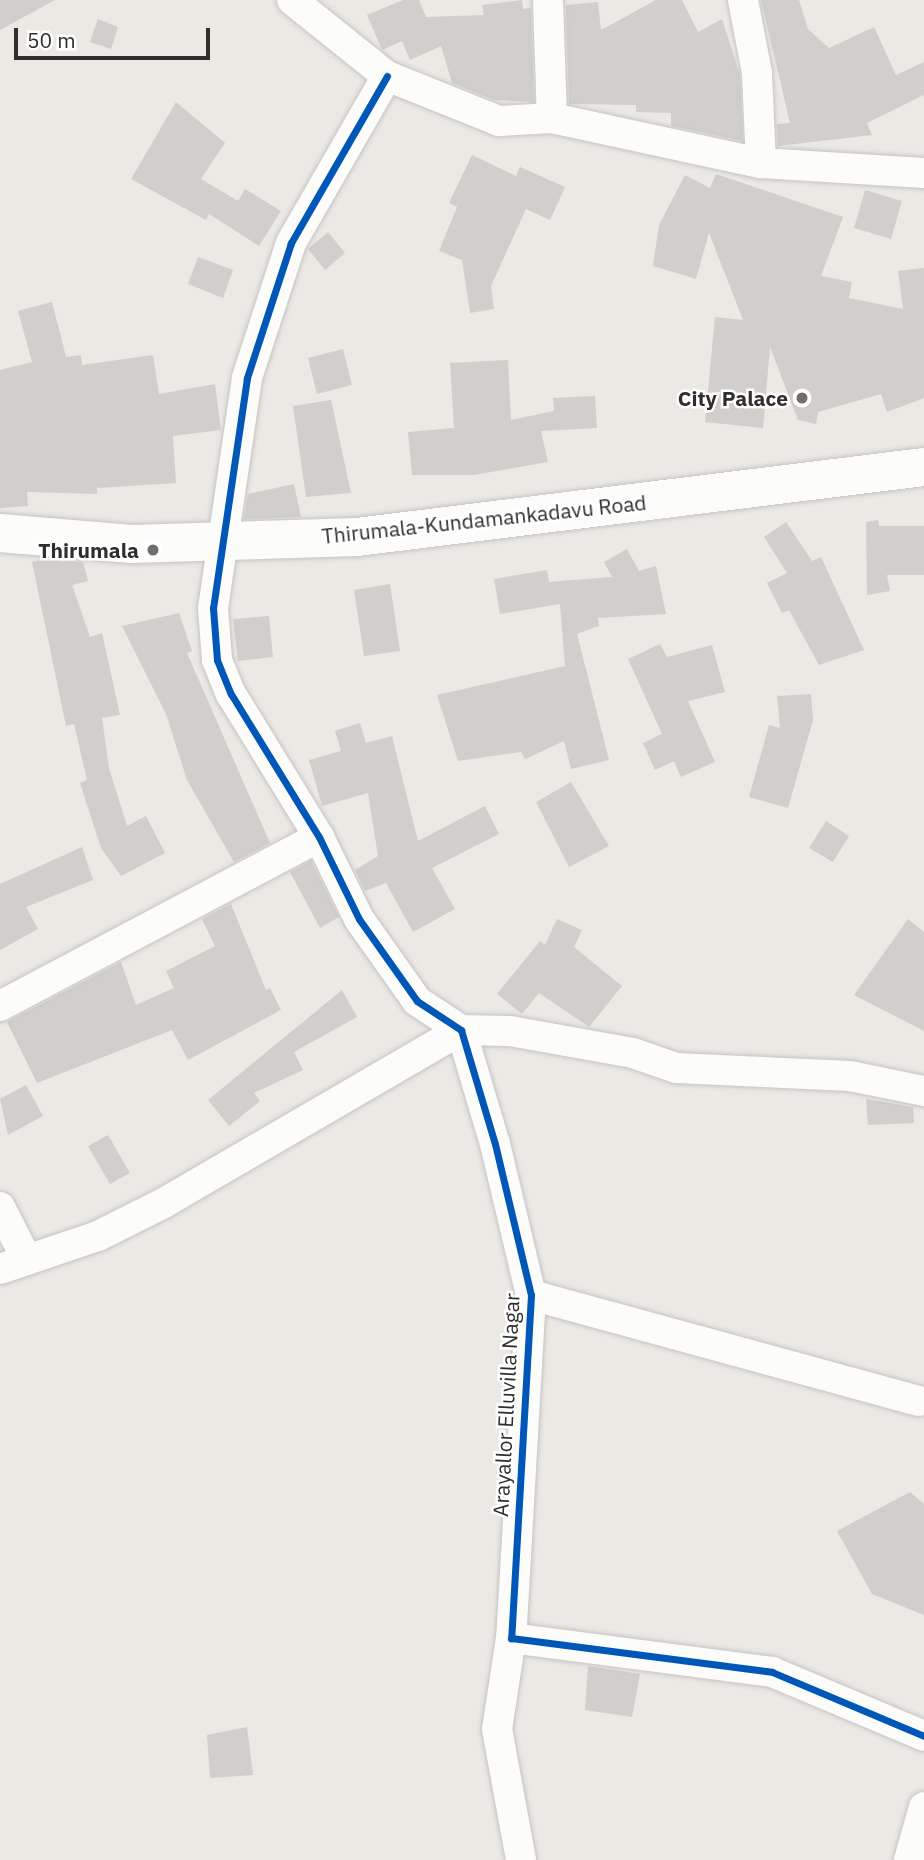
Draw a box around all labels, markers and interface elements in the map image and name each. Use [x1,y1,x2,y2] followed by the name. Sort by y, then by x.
[18,14,214,58] scale bar
[27,26,76,54] text: 50 m
[678,385,788,411] place label: City Palace
[794,390,810,406] marker: City Palace
[320,489,648,549] street label: Thirumala-Kundamankadavu Road
[38,537,139,563] place label: Thirumala
[145,542,161,558] marker: Thirumala
[488,1293,524,1517] street label: Arayallor Elluvilla Nagar

